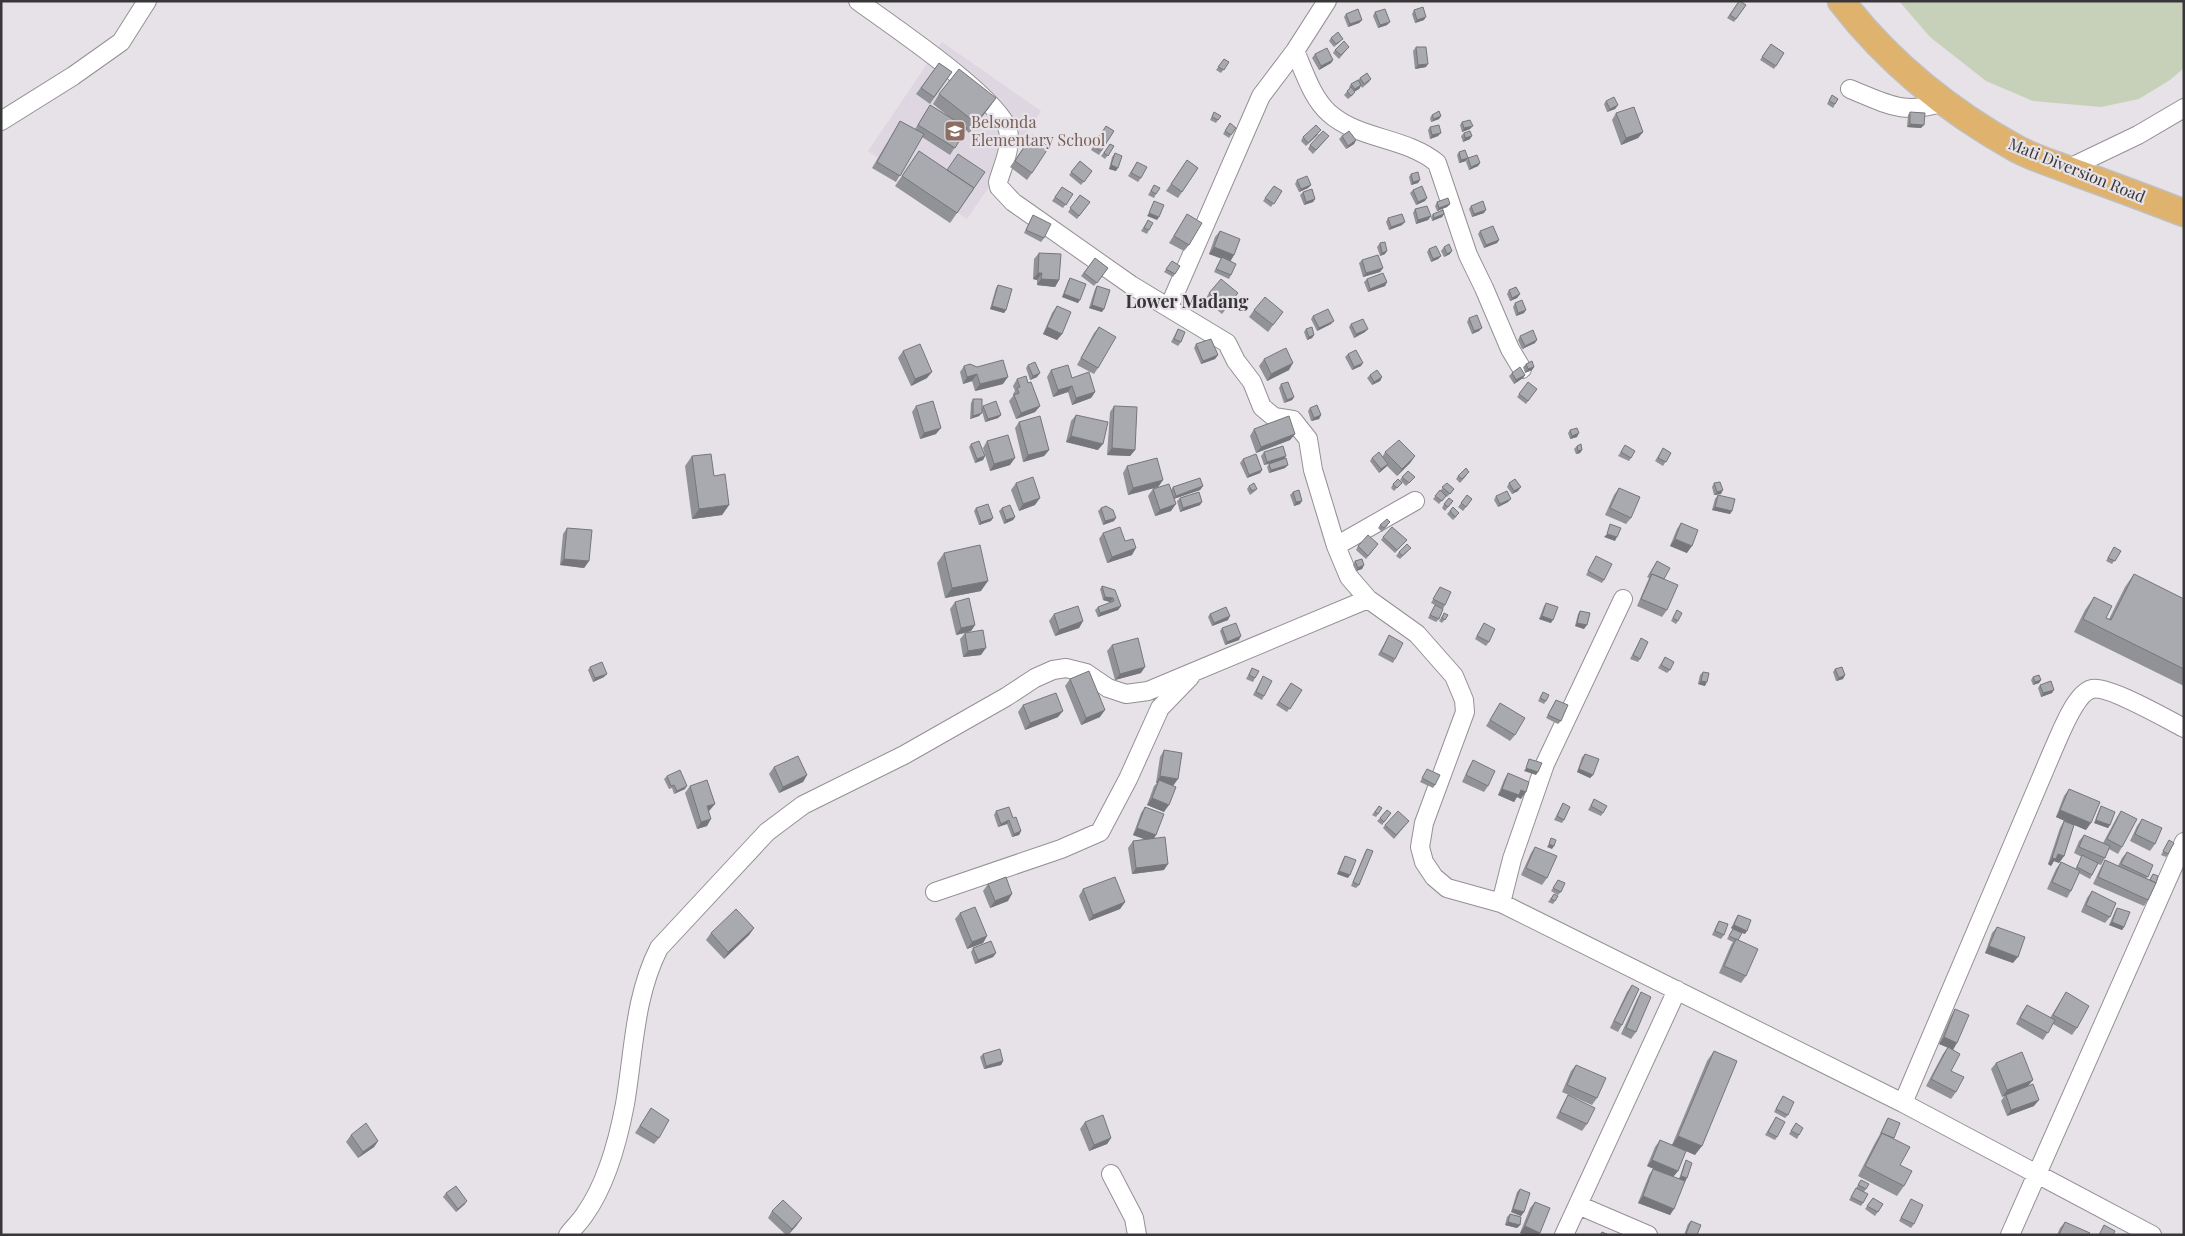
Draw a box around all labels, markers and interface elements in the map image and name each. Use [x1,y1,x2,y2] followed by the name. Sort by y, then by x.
[971,111,1106,150] place label: Belsonda Elementary School
[943,119,967,143] school or university icon: Belsonda Elementary School
[2006,132,2149,207] street label: Mati Diversion Road
[1126,289,1248,313] district label: Lower Madang

